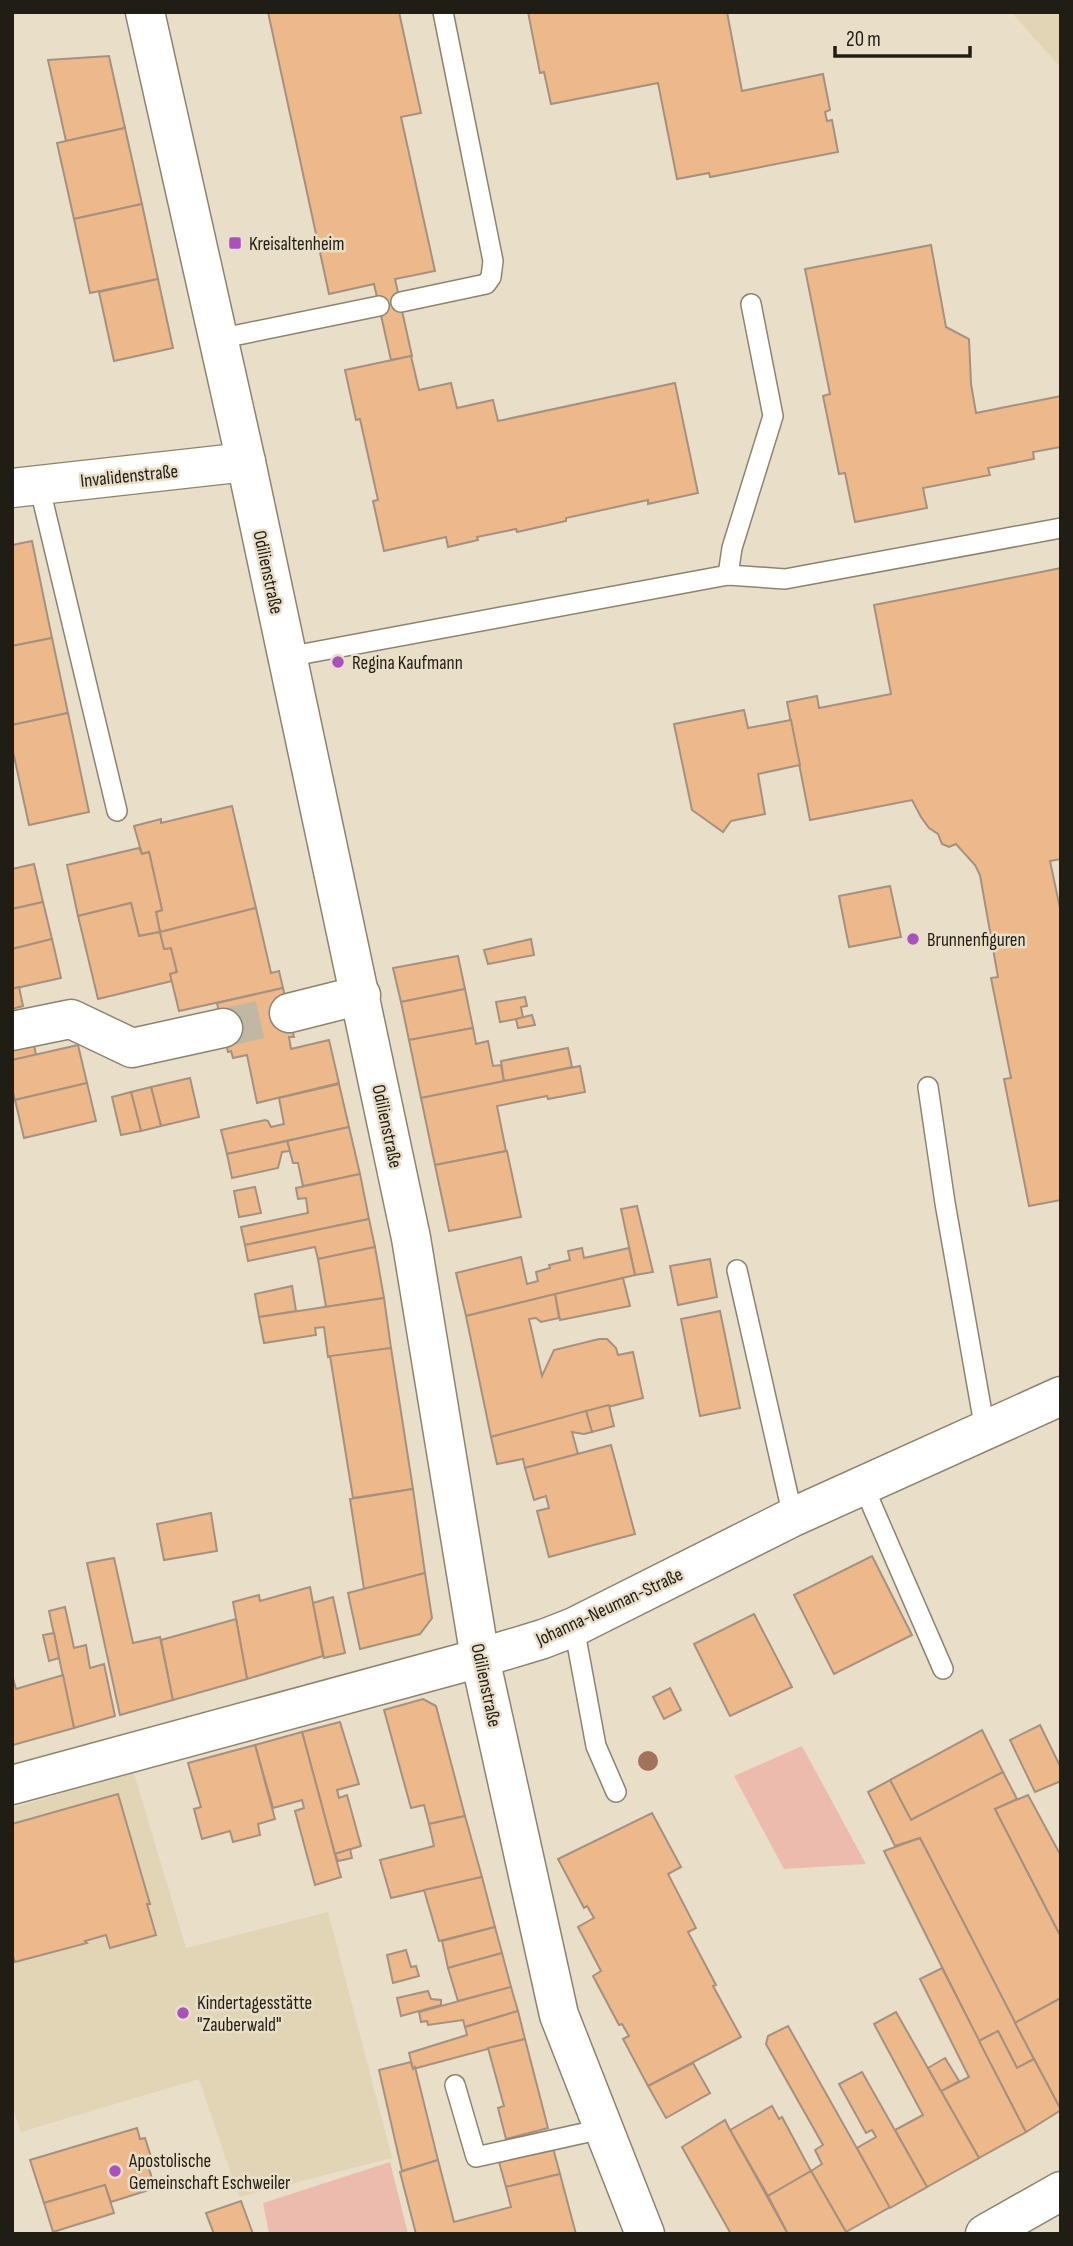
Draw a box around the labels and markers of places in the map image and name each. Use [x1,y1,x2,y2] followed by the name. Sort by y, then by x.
[249,233,344,256] place label: Kreisaltenheim
[227,235,243,251] marker: Kreisaltenheim
[352,652,463,675] place label: Regina Kaufmann
[330,654,346,670] marker: Regina Kaufmann
[927,929,1026,952] place label: Brunnenfiguren
[905,931,921,947] marker: Brunnenfiguren
[197,1992,312,2037] place label: Kindertagesstätte "Zauberwald"
[175,2005,191,2021] marker: Kindertagesstätte "Zauberwald"
[128,2150,291,2195] place label: Apostolische Gemeinschaft Eschweiler
[107,2163,123,2179] marker: Apostolische Gemeinschaft Eschweiler

